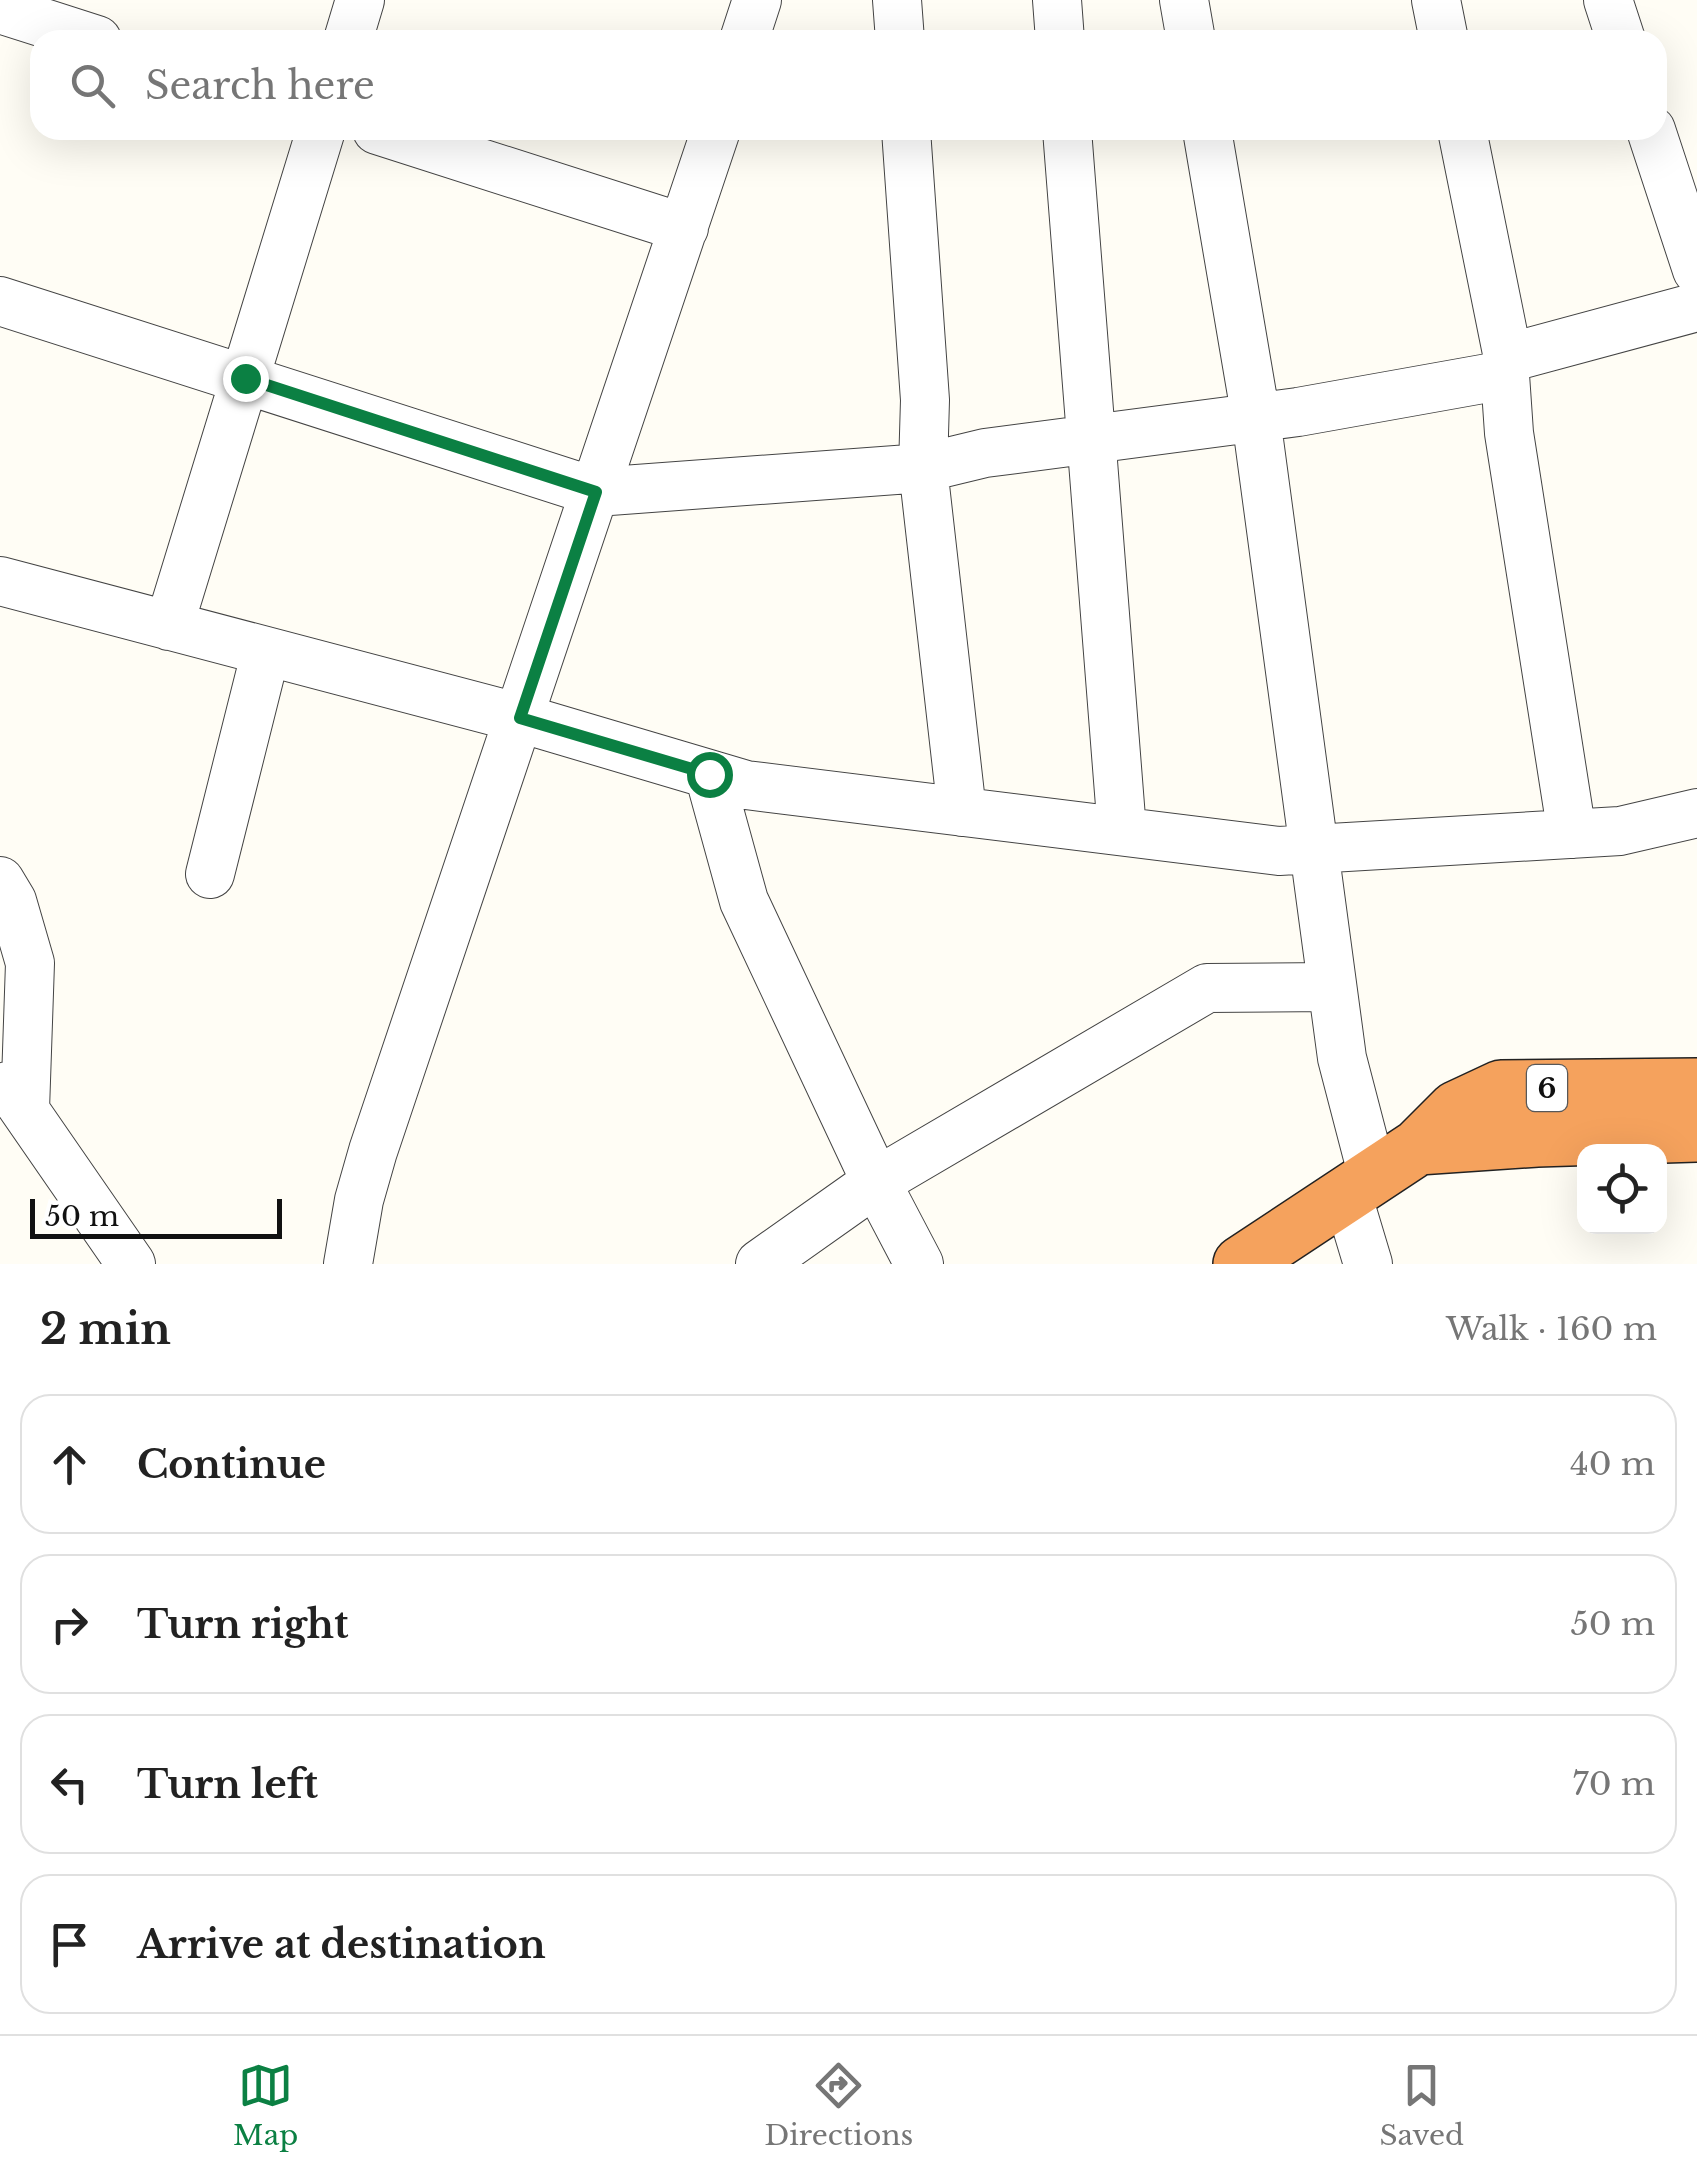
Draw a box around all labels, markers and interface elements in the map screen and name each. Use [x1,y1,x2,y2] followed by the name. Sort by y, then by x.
[30,30,1667,140] search box
[65,58,120,113] icon: search
[145,62,375,109] text: Search here
[223,356,269,402] route end
[687,752,733,798] route start
[1527,1065,1567,1111] road number: 6
[1577,1144,1667,1234] map controls
[1577,1144,1667,1234] button: locate
[30,1194,282,1238] scale bar
[45,1199,119,1234] text: 50 m
[40,1303,171,1355] text: 2 min
[1446,1309,1657,1349] text: Walk · 160 m
[42,1437,97,1492] icon: ahead
[137,1441,326,1488] text: Continue
[1570,1444,1655,1484] text: 40 m
[42,1597,97,1652] icon: right
[137,1601,348,1648] text: Turn right
[1570,1604,1655,1644] text: 50 m
[42,1757,97,1812] icon: left
[137,1761,318,1808] text: Turn left
[1573,1764,1655,1804] text: 70 m
[42,1917,97,1972] icon: arrive
[137,1921,546,1968] text: Arrive at destination
[233,2058,298,2153] tab: Map
[764,2058,913,2153] tab: Directions
[1379,2058,1464,2153] tab: Saved

